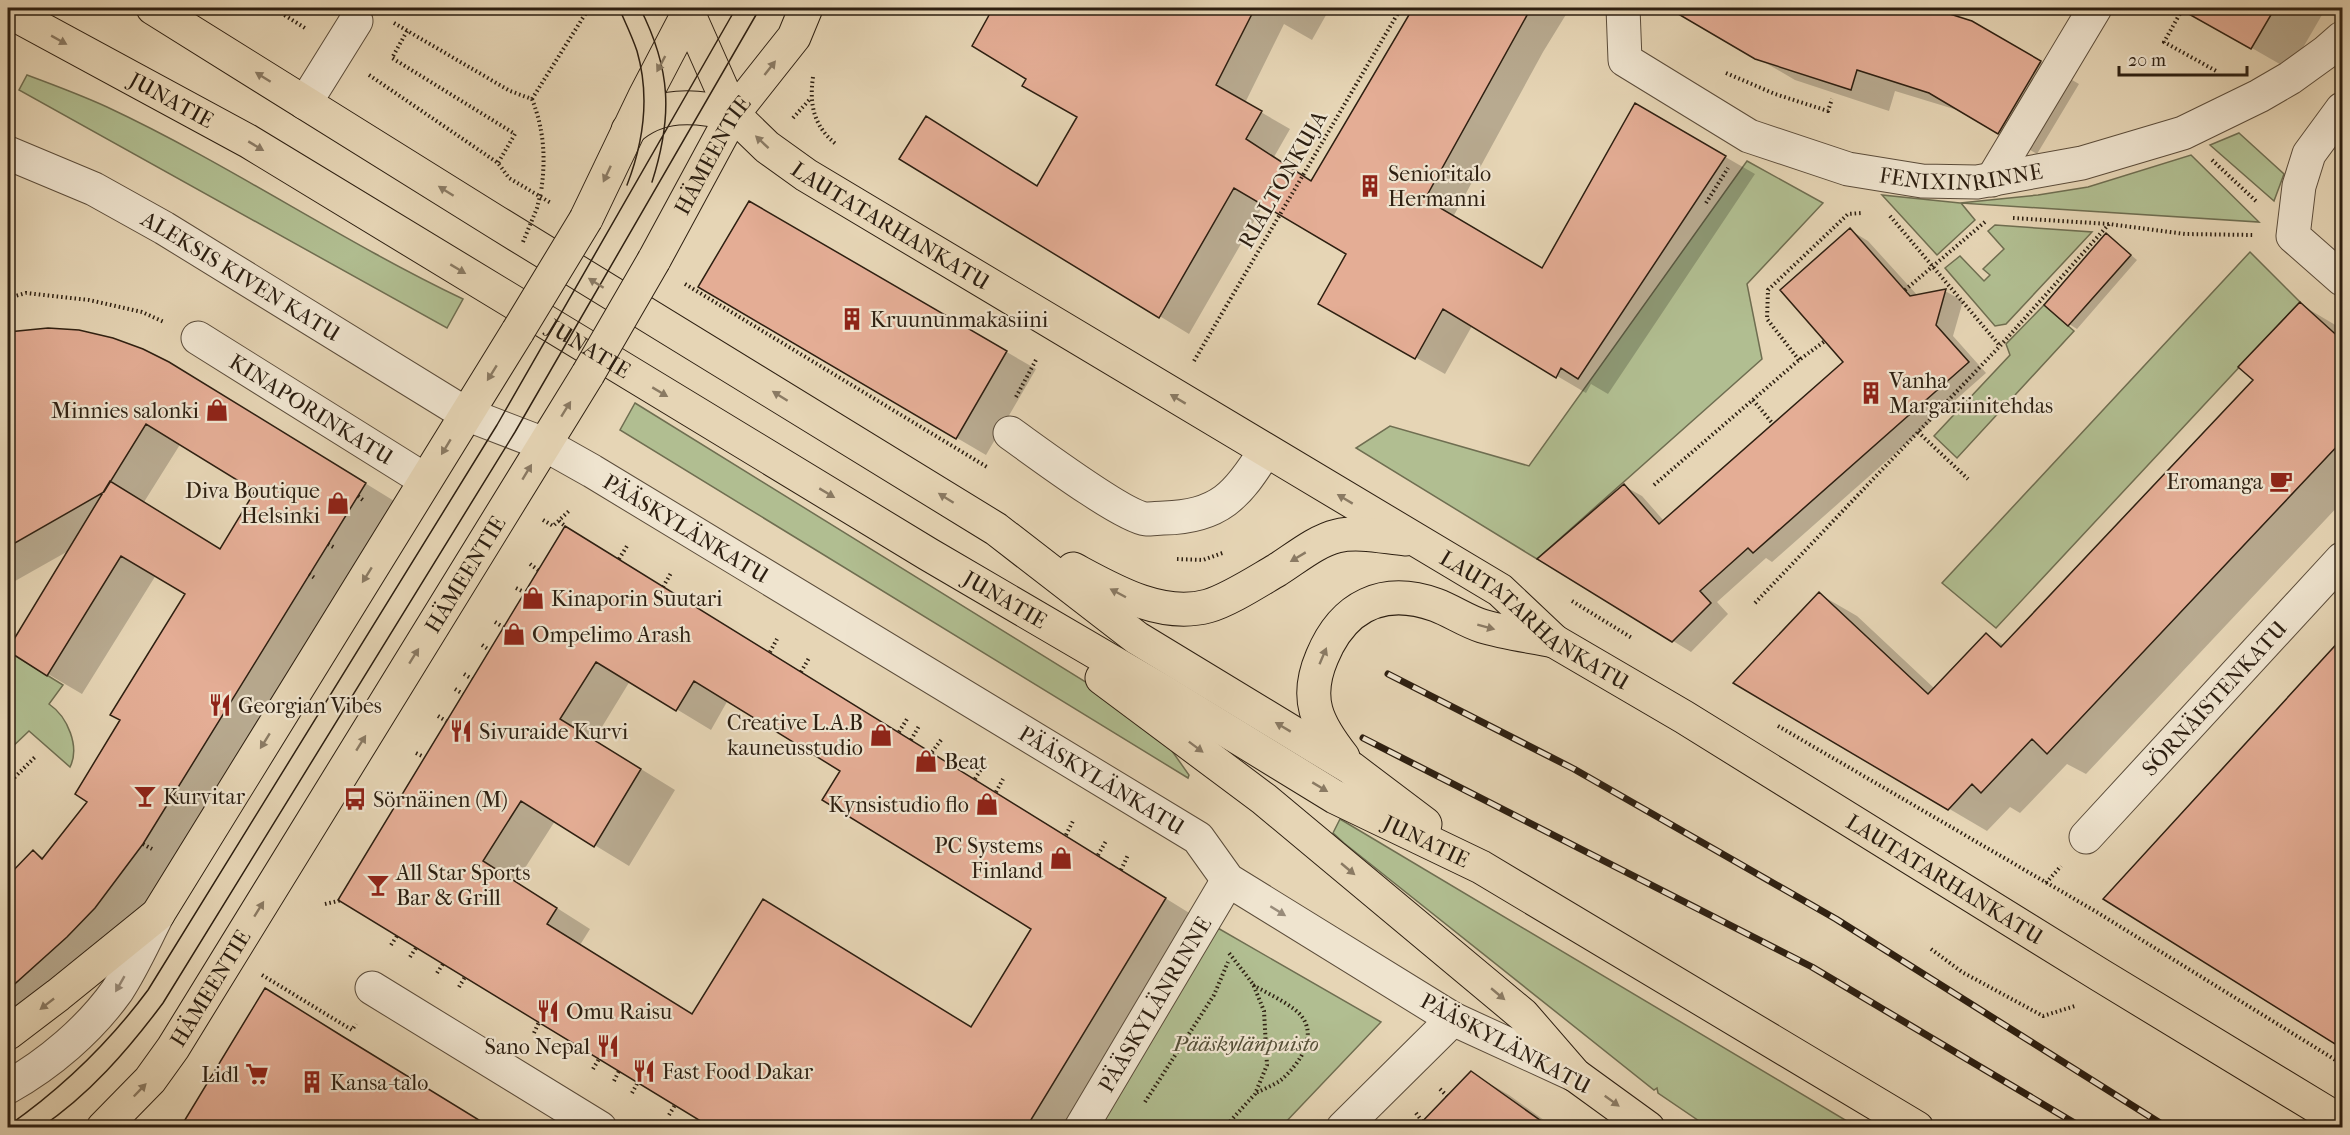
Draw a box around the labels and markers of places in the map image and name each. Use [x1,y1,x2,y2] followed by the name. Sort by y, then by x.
[1388,161,1491,212] place label: Senioritalo Hermanni
[1357,173,1383,199] building icon: Senioritalo Hermanni
[839,306,865,332] building icon: Kruununmakasiini
[870,307,1049,333] place label: Kruununmakasiini
[1888,368,2053,419] place label: Vanha Margariinitehdas
[1858,380,1884,406] building icon: Vanha Margariinitehdas
[204,397,230,423] shop icon: Minnies salonki
[51,398,199,424] place label: Minnies salonki
[2268,468,2294,494] cafe icon: Eromanga
[2166,469,2264,495] place label: Eromanga
[185,478,320,529] place label: Diva Boutique Helsinki
[325,490,351,516] shop icon: Diva Boutique Helsinki
[520,585,546,611] shop icon: Kinaporin Suutari
[551,586,723,612] place label: Kinaporin Suutari
[501,621,527,647] shop icon: Ompelimo Arash
[532,622,692,648] place label: Ompelimo Arash
[207,692,233,718] restaurant icon: Georgian Vibes
[238,693,382,719] place label: Georgian Vibes
[727,710,863,761] place label: Creative L.A.B kauneusstudio
[448,718,474,744] restaurant icon: Sivuraide Kurvi
[479,719,629,745] place label: Sivuraide Kurvi
[868,722,894,748] shop icon: Creative L.A.B kauneusstudio
[913,748,939,774] shop icon: Beat
[944,749,987,775] place label: Beat
[132,783,158,809] bar icon: Kurvitar
[163,784,246,810] place label: Kurvitar
[342,786,368,812] bus stop icon: Sörnäinen (M)
[373,787,508,813] place label: Sörnäinen (M)
[974,791,1000,817] shop icon: Kynsistudio flo
[828,792,969,818] place label: Kynsistudio flo
[934,833,1044,884] place label: PC Systems Finland
[1048,845,1074,871] shop icon: PC Systems Finland
[395,860,530,911] place label: All Star Sports Bar & Grill
[365,872,391,898] bar icon: All Star Sports Bar & Grill
[535,998,561,1024] restaurant icon: Omu Raisu
[566,999,673,1025] place label: Omu Raisu
[595,1033,621,1059] restaurant icon: Sano Nepal
[485,1034,590,1060] place label: Sano Nepal
[631,1058,657,1084] restaurant icon: Fast Food Dakar
[662,1059,814,1085] place label: Fast Food Dakar
[244,1061,270,1087] supermarket icon: Lidl
[201,1062,239,1088] place label: Lidl
[299,1069,325,1095] building icon: Kansa-talo
[330,1070,428,1096] place label: Kansa-talo

